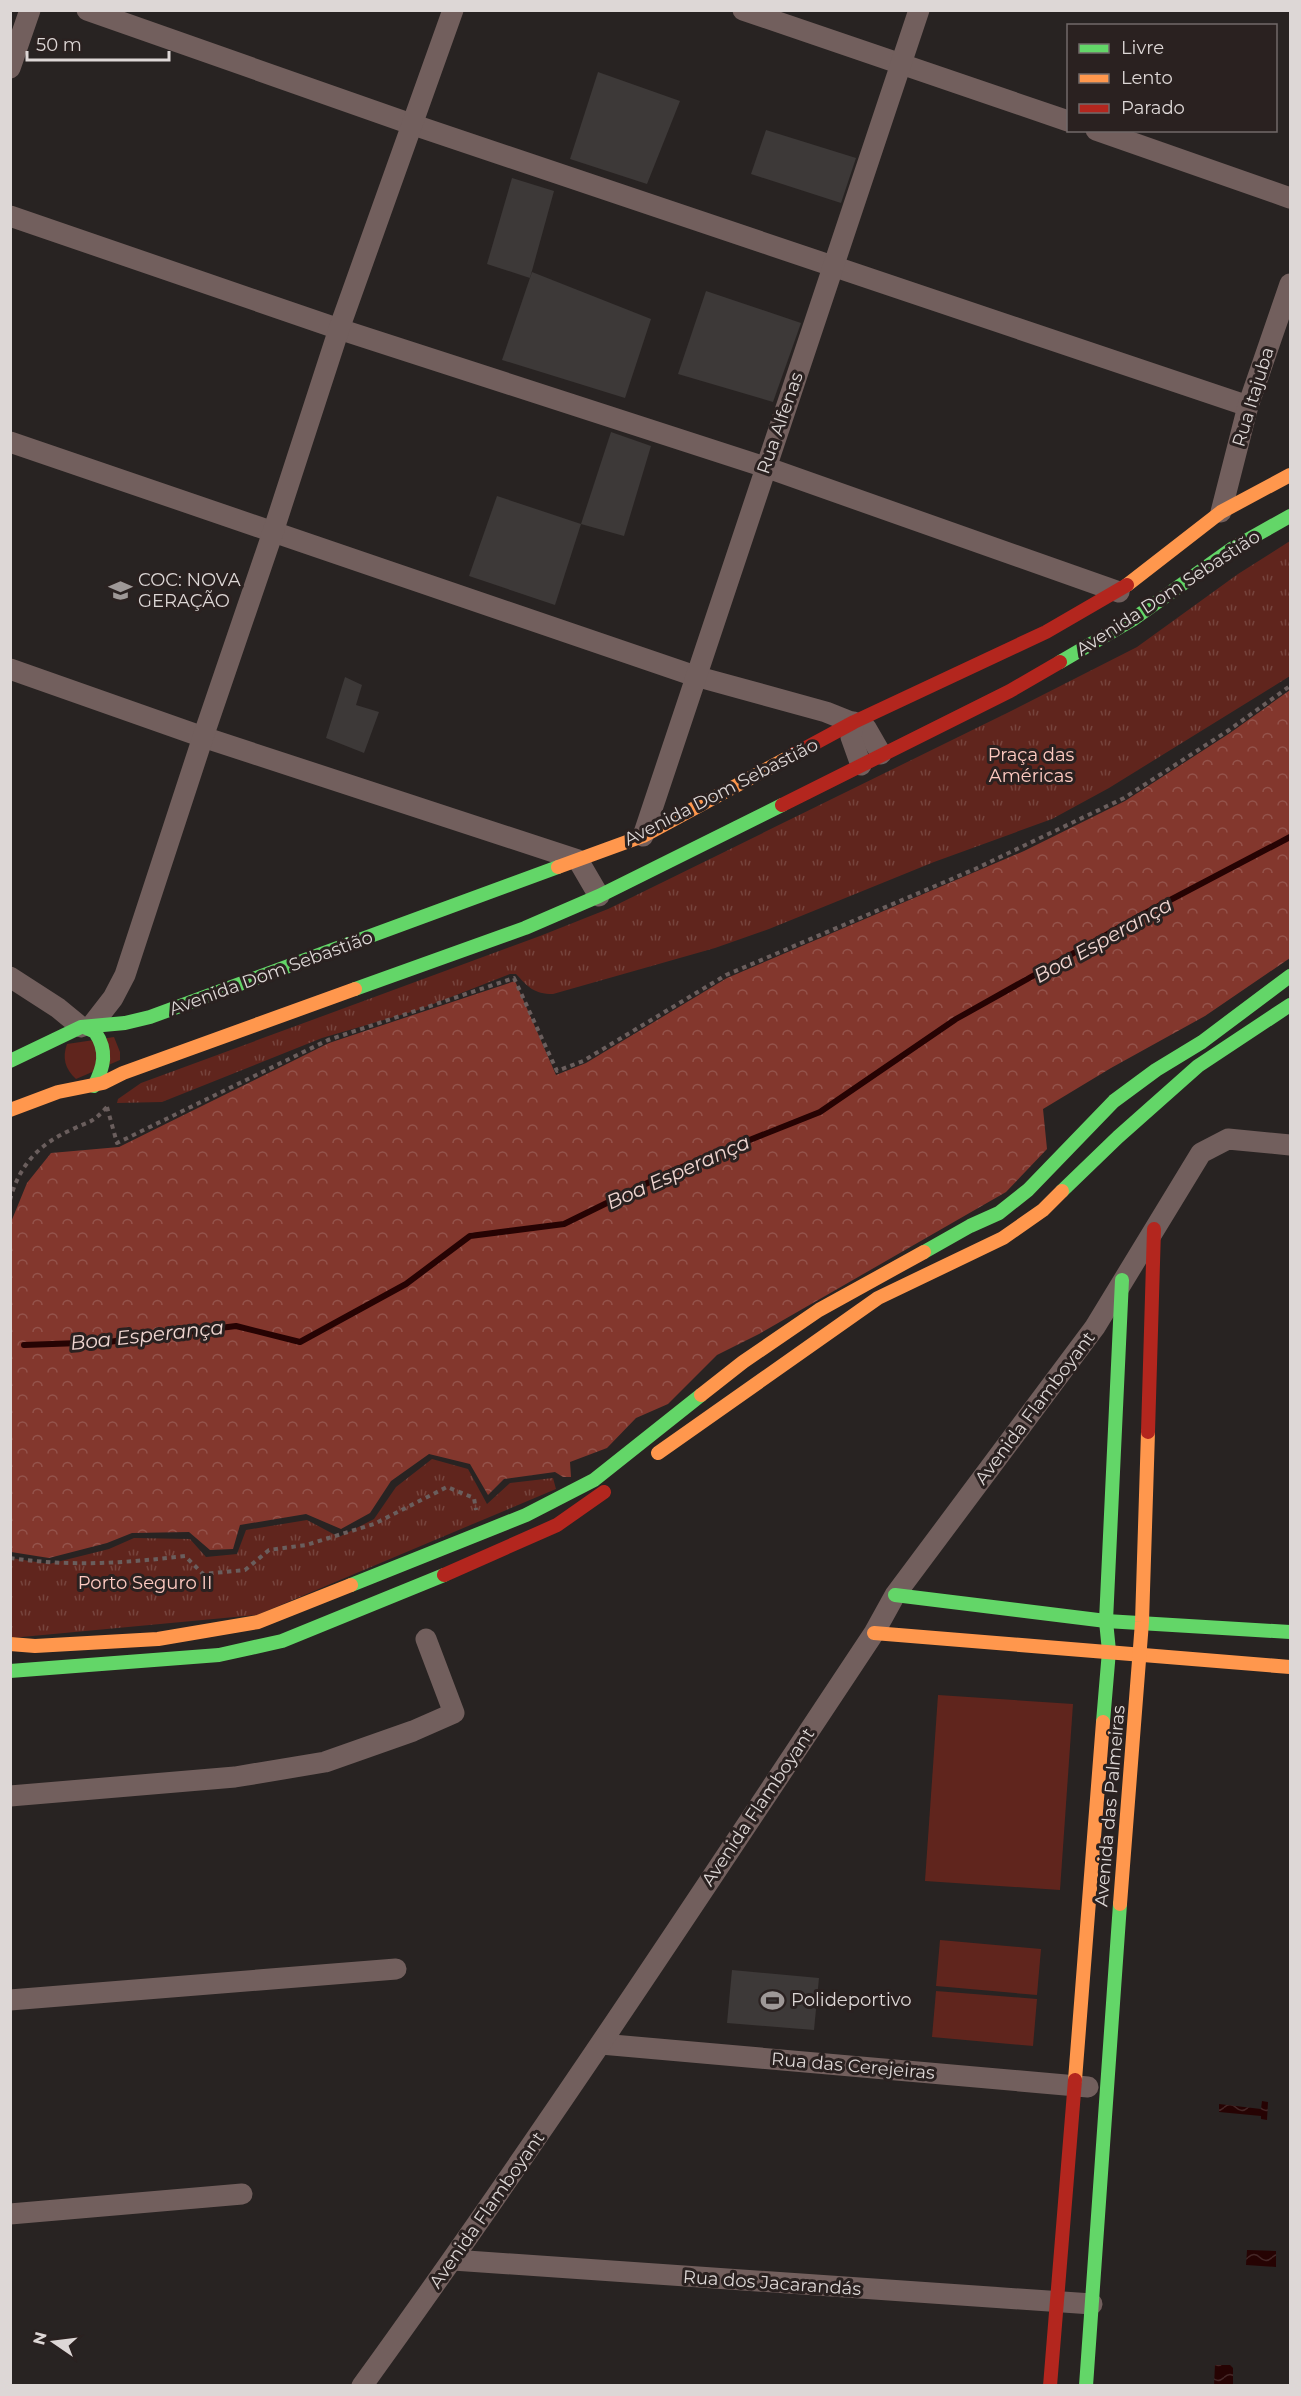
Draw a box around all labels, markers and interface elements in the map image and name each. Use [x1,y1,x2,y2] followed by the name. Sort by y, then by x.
[27,24,170,62] scale bar
[1067,24,1277,132] legend
[36,34,82,56] text: 50 m
[1121,37,1164,59] text: Livre
[1121,67,1173,89] text: Lento
[1121,97,1185,119] text: Parado
[1227,344,1279,450] street label: Rua Itajuba
[752,369,808,477] street label: Rua Alfenas
[1072,525,1264,661] street label: Avenida Dom Sebastião
[138,569,241,612] place label: COC: NOVA GERAÇÃO
[107,577,133,603] school or university icon: COC: NOVA GERAÇÃO
[620,733,822,851] street label: Avenida Dom Sebastião
[988,744,1075,787] park label: Praça das Américas
[1030,892,1176,988] water label: Boa Esperança
[166,926,376,1020] street label: Avenida Dom Sebastião
[603,1130,753,1214] water label: Boa Esperança
[69,1315,225,1355] water label: Boa Esperança
[970,1327,1100,1489] street label: Avenida Flamboyant
[78,1572,212,1594] park label: Porto Seguro II
[1090,1704,1130,1908] street label: Avenida das Palmeiras
[697,1724,819,1890] street label: Avenida Flamboyant
[760,1987,786,2013] sports icon: Polideportivo
[791,1989,912,2011] place label: Polideportivo
[770,2048,936,2084] street label: Rua das Cerejeiras
[425,2127,549,2293] street label: Avenida Flamboyant
[682,2266,862,2300] street label: Rua dos Jacarandás
[24,2312,84,2372] north arrow
[29,2330,51,2347] text: N

